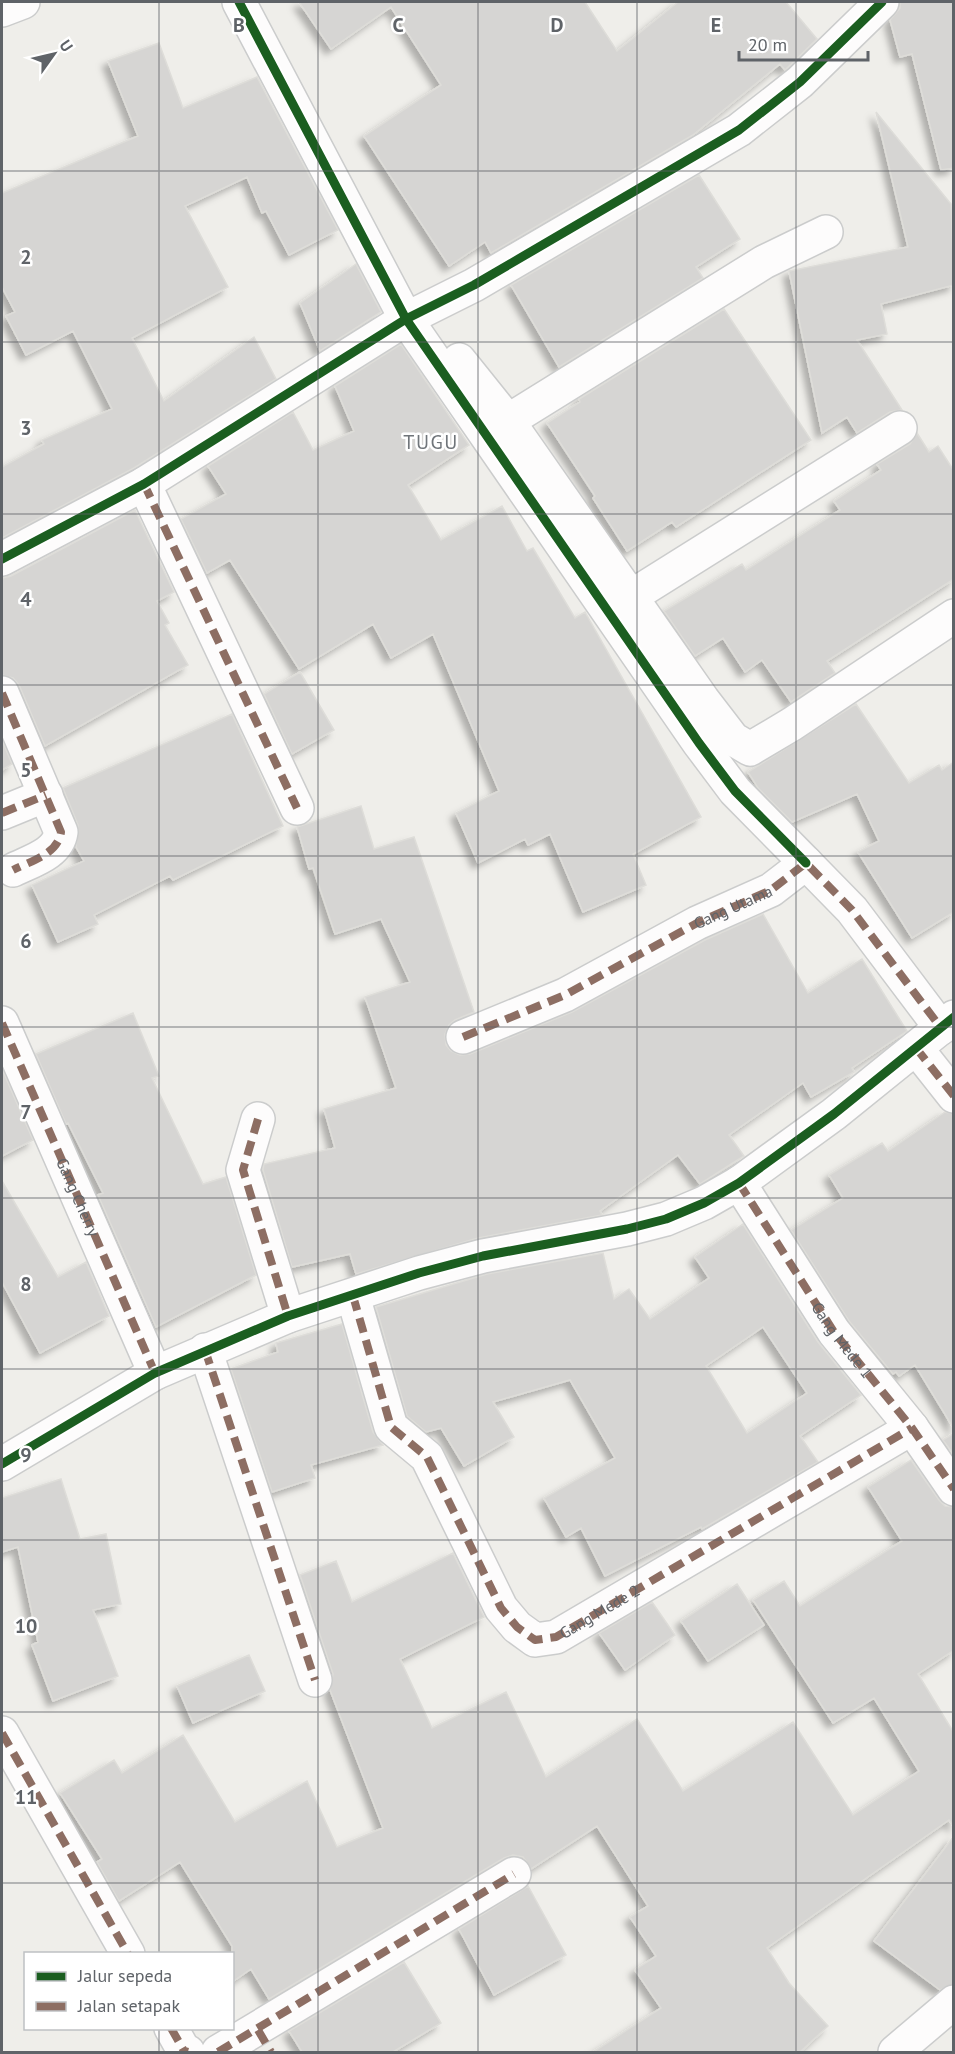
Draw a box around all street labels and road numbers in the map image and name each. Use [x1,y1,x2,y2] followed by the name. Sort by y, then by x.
[690,881,775,933] street label: Gang Utama
[52,1155,104,1240] street label: Gang Cherry
[807,1298,877,1382] street label: Gang Mede 1
[556,1580,643,1643] street label: Gang Mede 2

